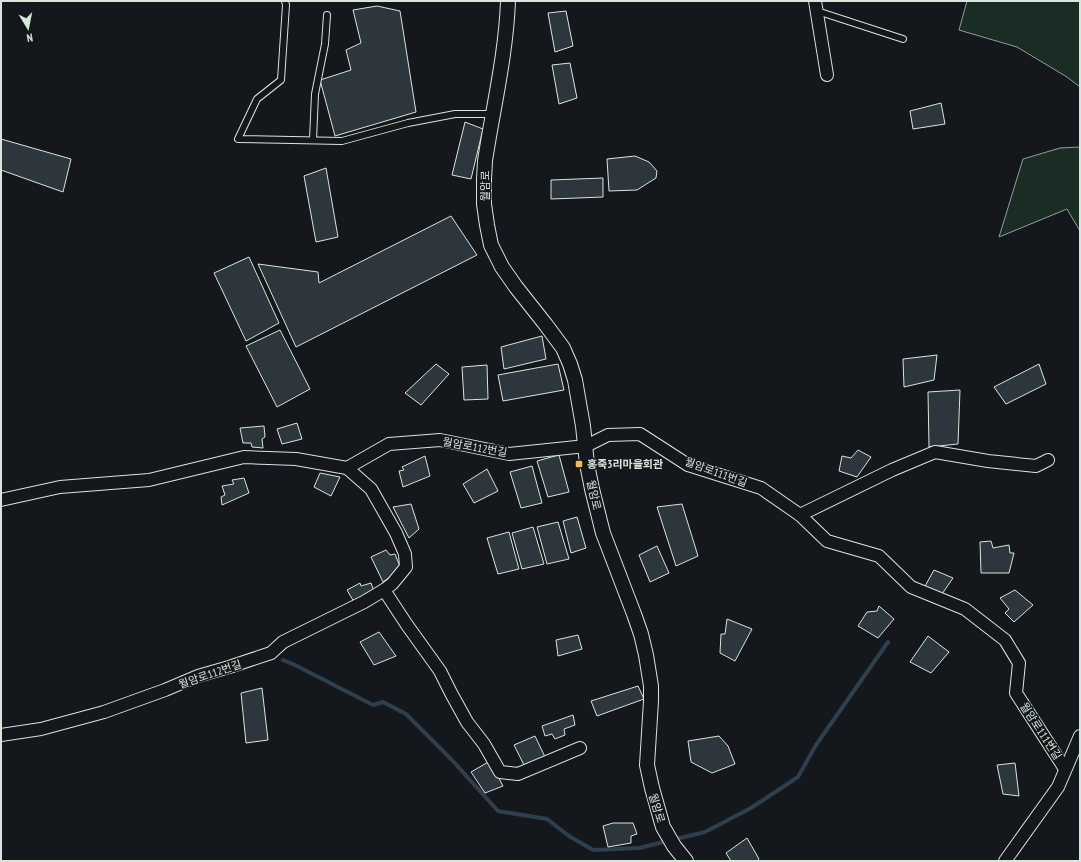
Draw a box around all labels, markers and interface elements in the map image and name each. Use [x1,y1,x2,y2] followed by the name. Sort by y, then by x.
[8,8,48,48] north arrow
[26,30,34,45] text: N
[478,171,492,201] street label: 월암로
[442,434,508,460] street label: 월암로112번길
[683,454,749,490] street label: 월암로111번길
[587,457,663,471] place label: 홍죽3리마을회관
[574,459,584,469] marker: 홍죽3리마을회관
[584,479,604,511] street label: 월암로
[177,657,243,691] street label: 월암로112번길
[1017,700,1065,762] street label: 월암로111번길
[646,791,668,825] street label: 월암로

